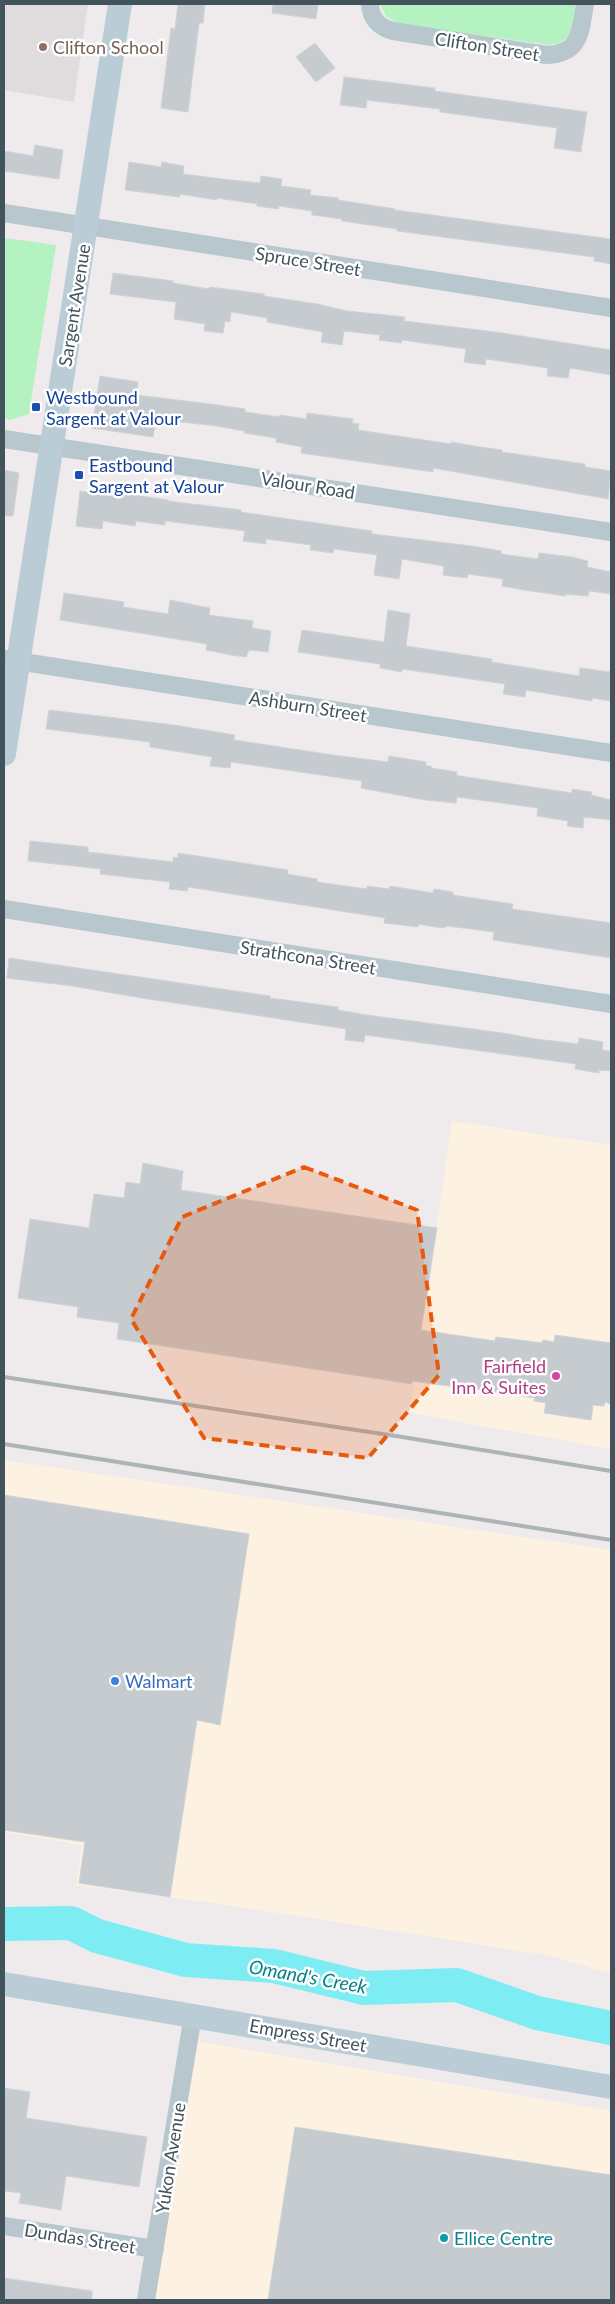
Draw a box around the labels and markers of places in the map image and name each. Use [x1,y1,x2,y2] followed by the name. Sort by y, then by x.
[53,36,164,58] place label: Clifton School
[37,41,49,53] marker: Clifton School
[46,386,181,429] place label: Westbound Sargent at Valour
[30,401,42,413] marker: Westbound Sargent at Valour
[89,454,224,497] place label: Eastbound Sargent at Valour
[73,469,85,481] marker: Eastbound Sargent at Valour
[451,1355,546,1398] place label: Fairfield Inn & Suites
[550,1370,562,1382] marker: Fairfield Inn & Suites
[125,1670,193,1692] place label: Walmart
[109,1675,121,1687] marker: Walmart
[454,2227,553,2249] place label: Ellice Centre
[438,2232,450,2244] marker: Ellice Centre

